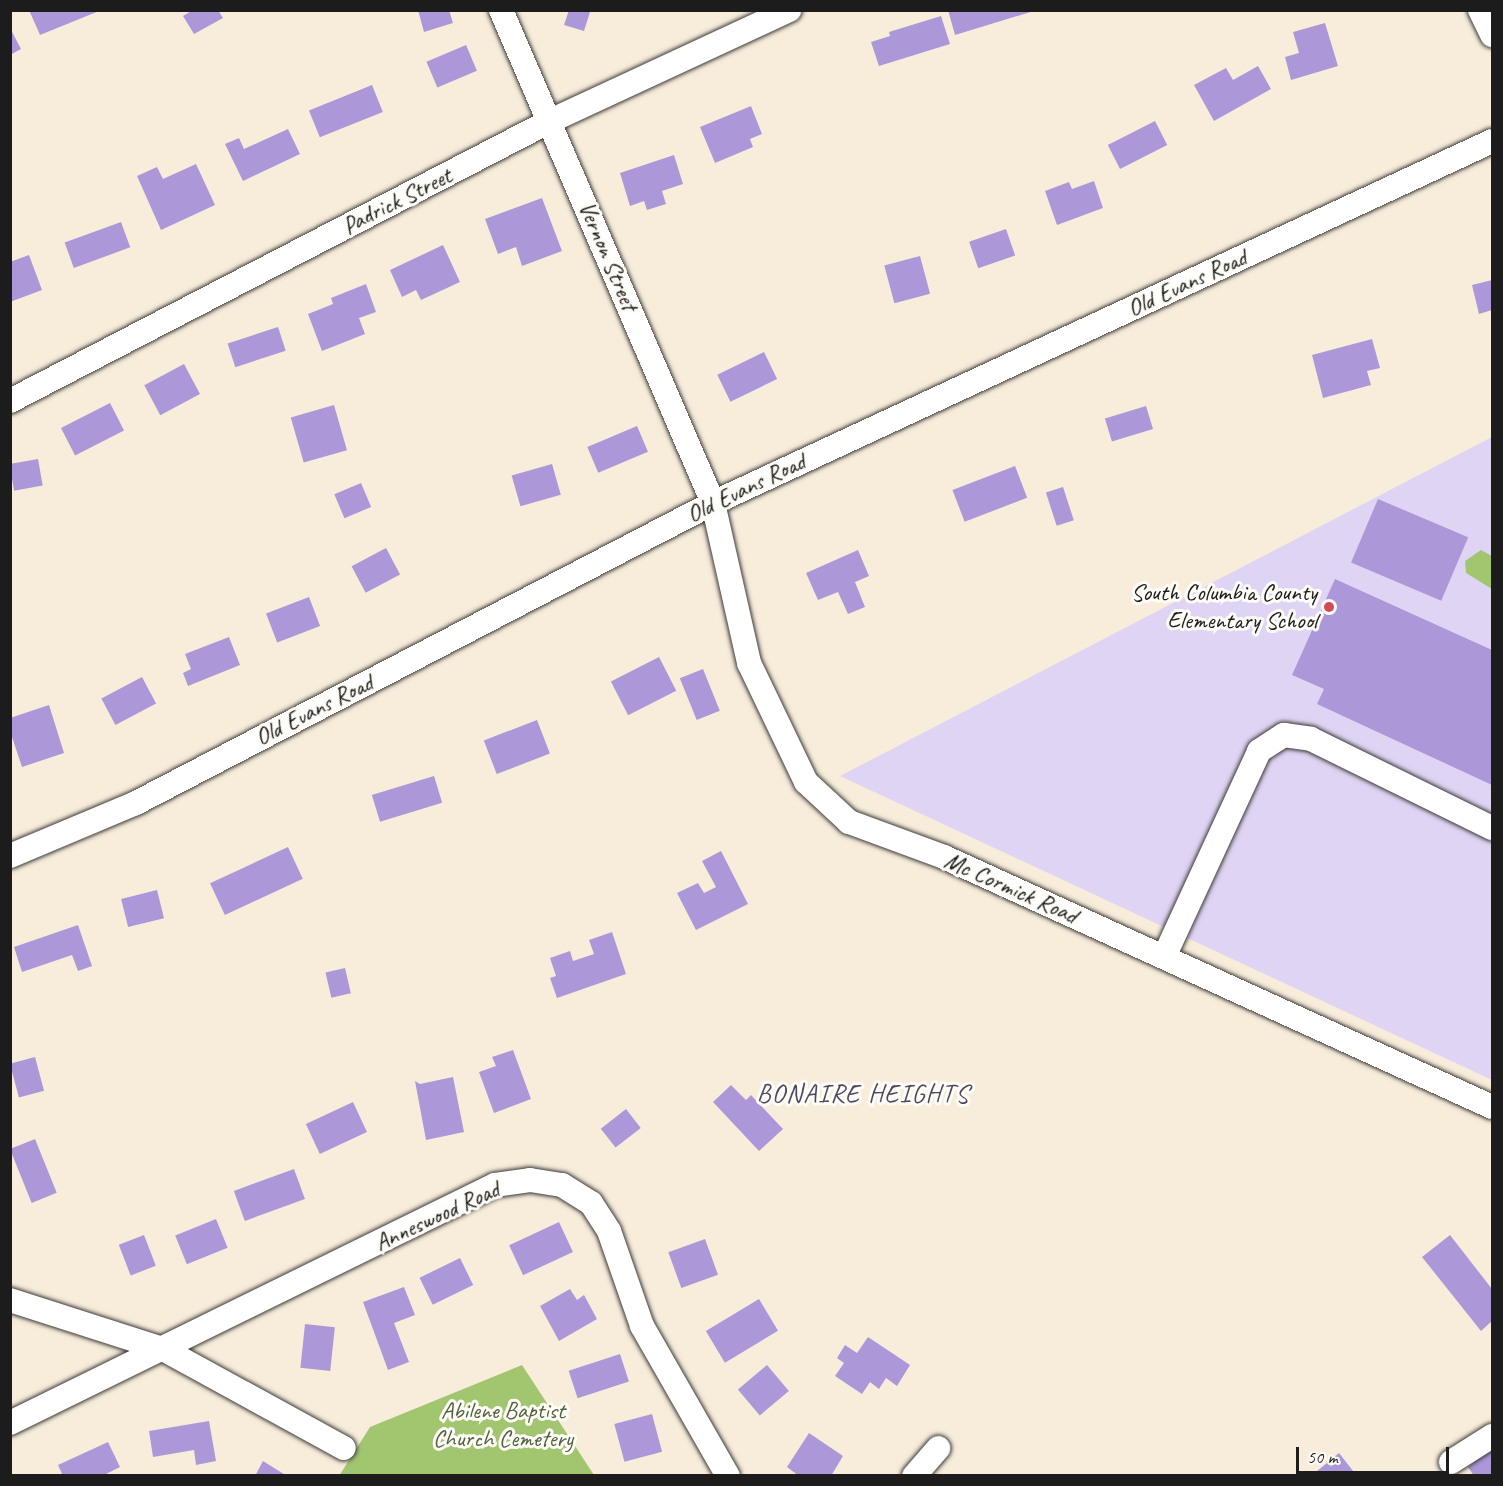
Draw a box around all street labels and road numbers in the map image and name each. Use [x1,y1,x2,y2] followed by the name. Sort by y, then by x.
[337,161,457,241] street label: Padrick Street
[572,197,644,315] street label: Vernon Street
[1123,243,1251,323] street label: Old Evans Road
[682,447,810,529] street label: Old Evans Road
[251,668,377,752] street label: Old Evans Road
[940,846,1082,930] street label: Mc Cormick Road
[370,1175,504,1257] street label: Anneswood Road

